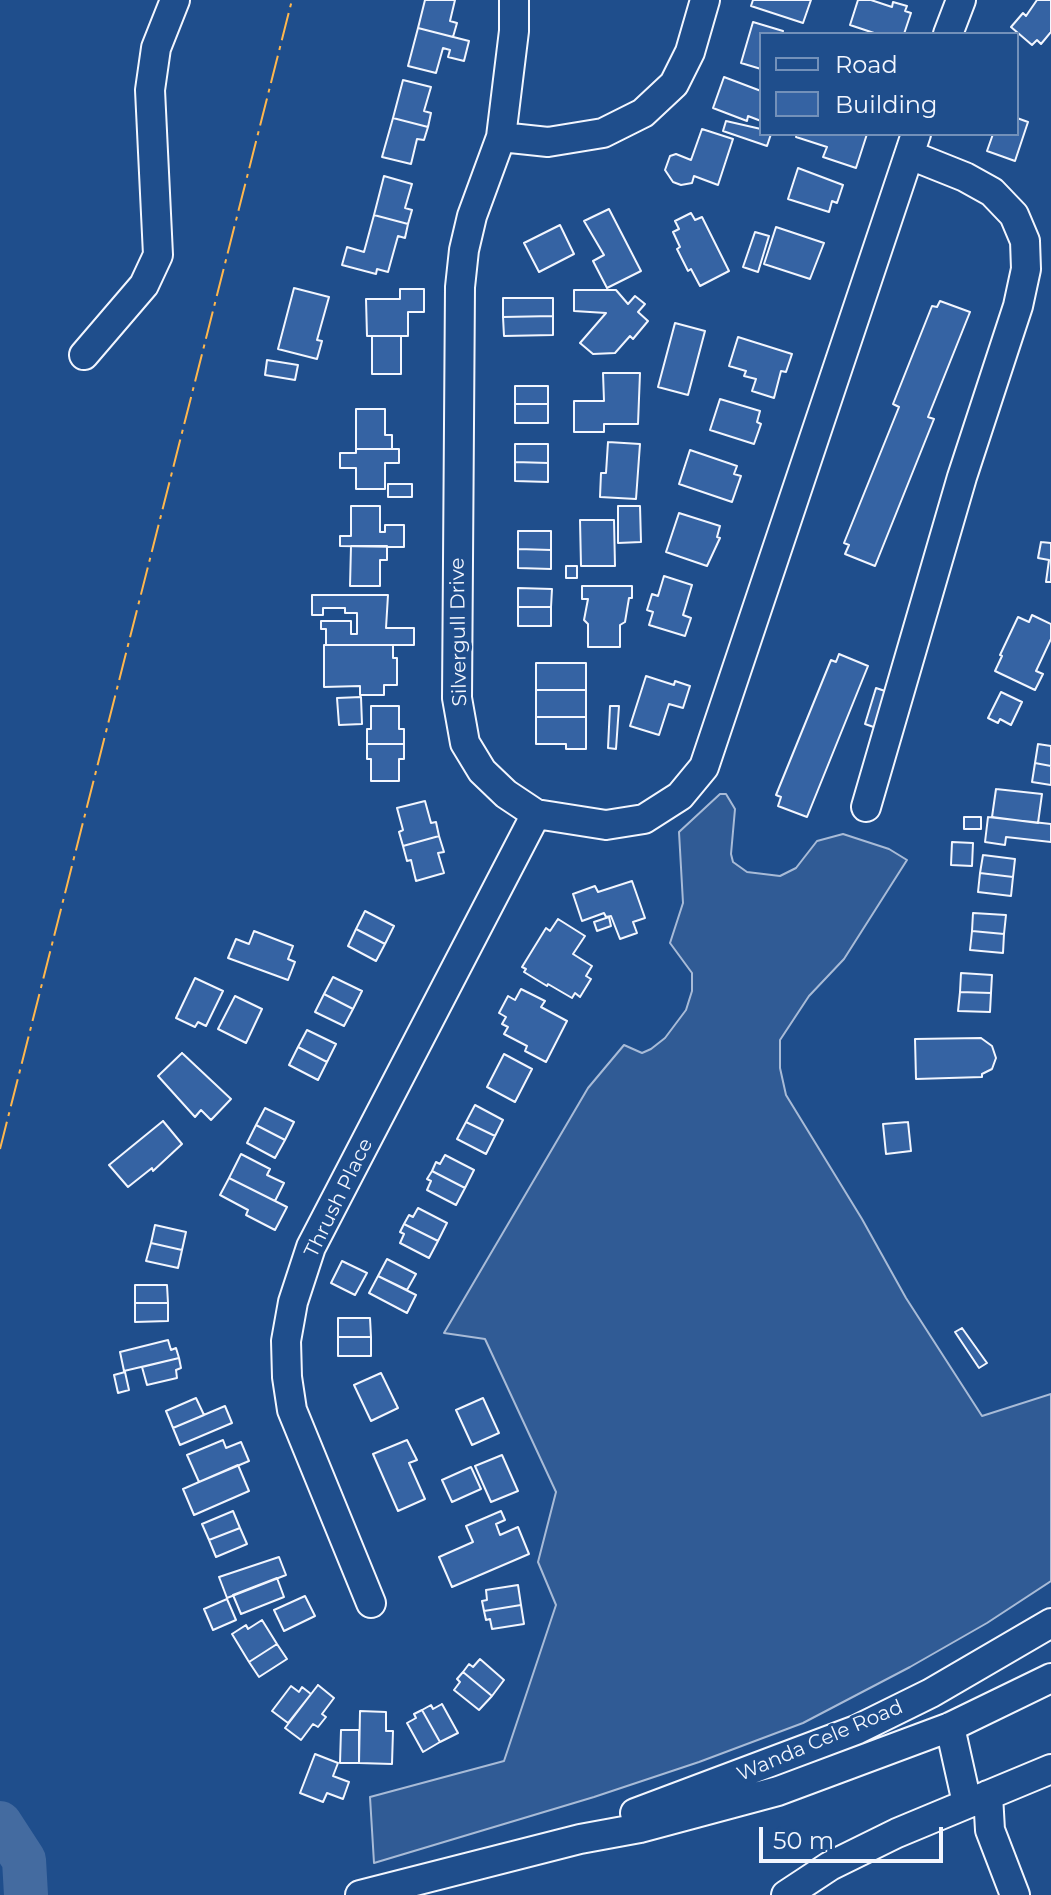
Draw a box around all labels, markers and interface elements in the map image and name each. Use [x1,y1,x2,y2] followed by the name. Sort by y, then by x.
[759,32,1019,136] legend
[835,50,898,79] text: Road
[835,90,938,119] text: Building
[446,557,472,707] street label: Silvergull Drive
[300,1134,378,1262] street label: Thrush Place
[733,1695,907,1787] street label: Wanda Cele Road
[763,1811,947,1861] scale bar
[773,1826,834,1855] text: 50 m

